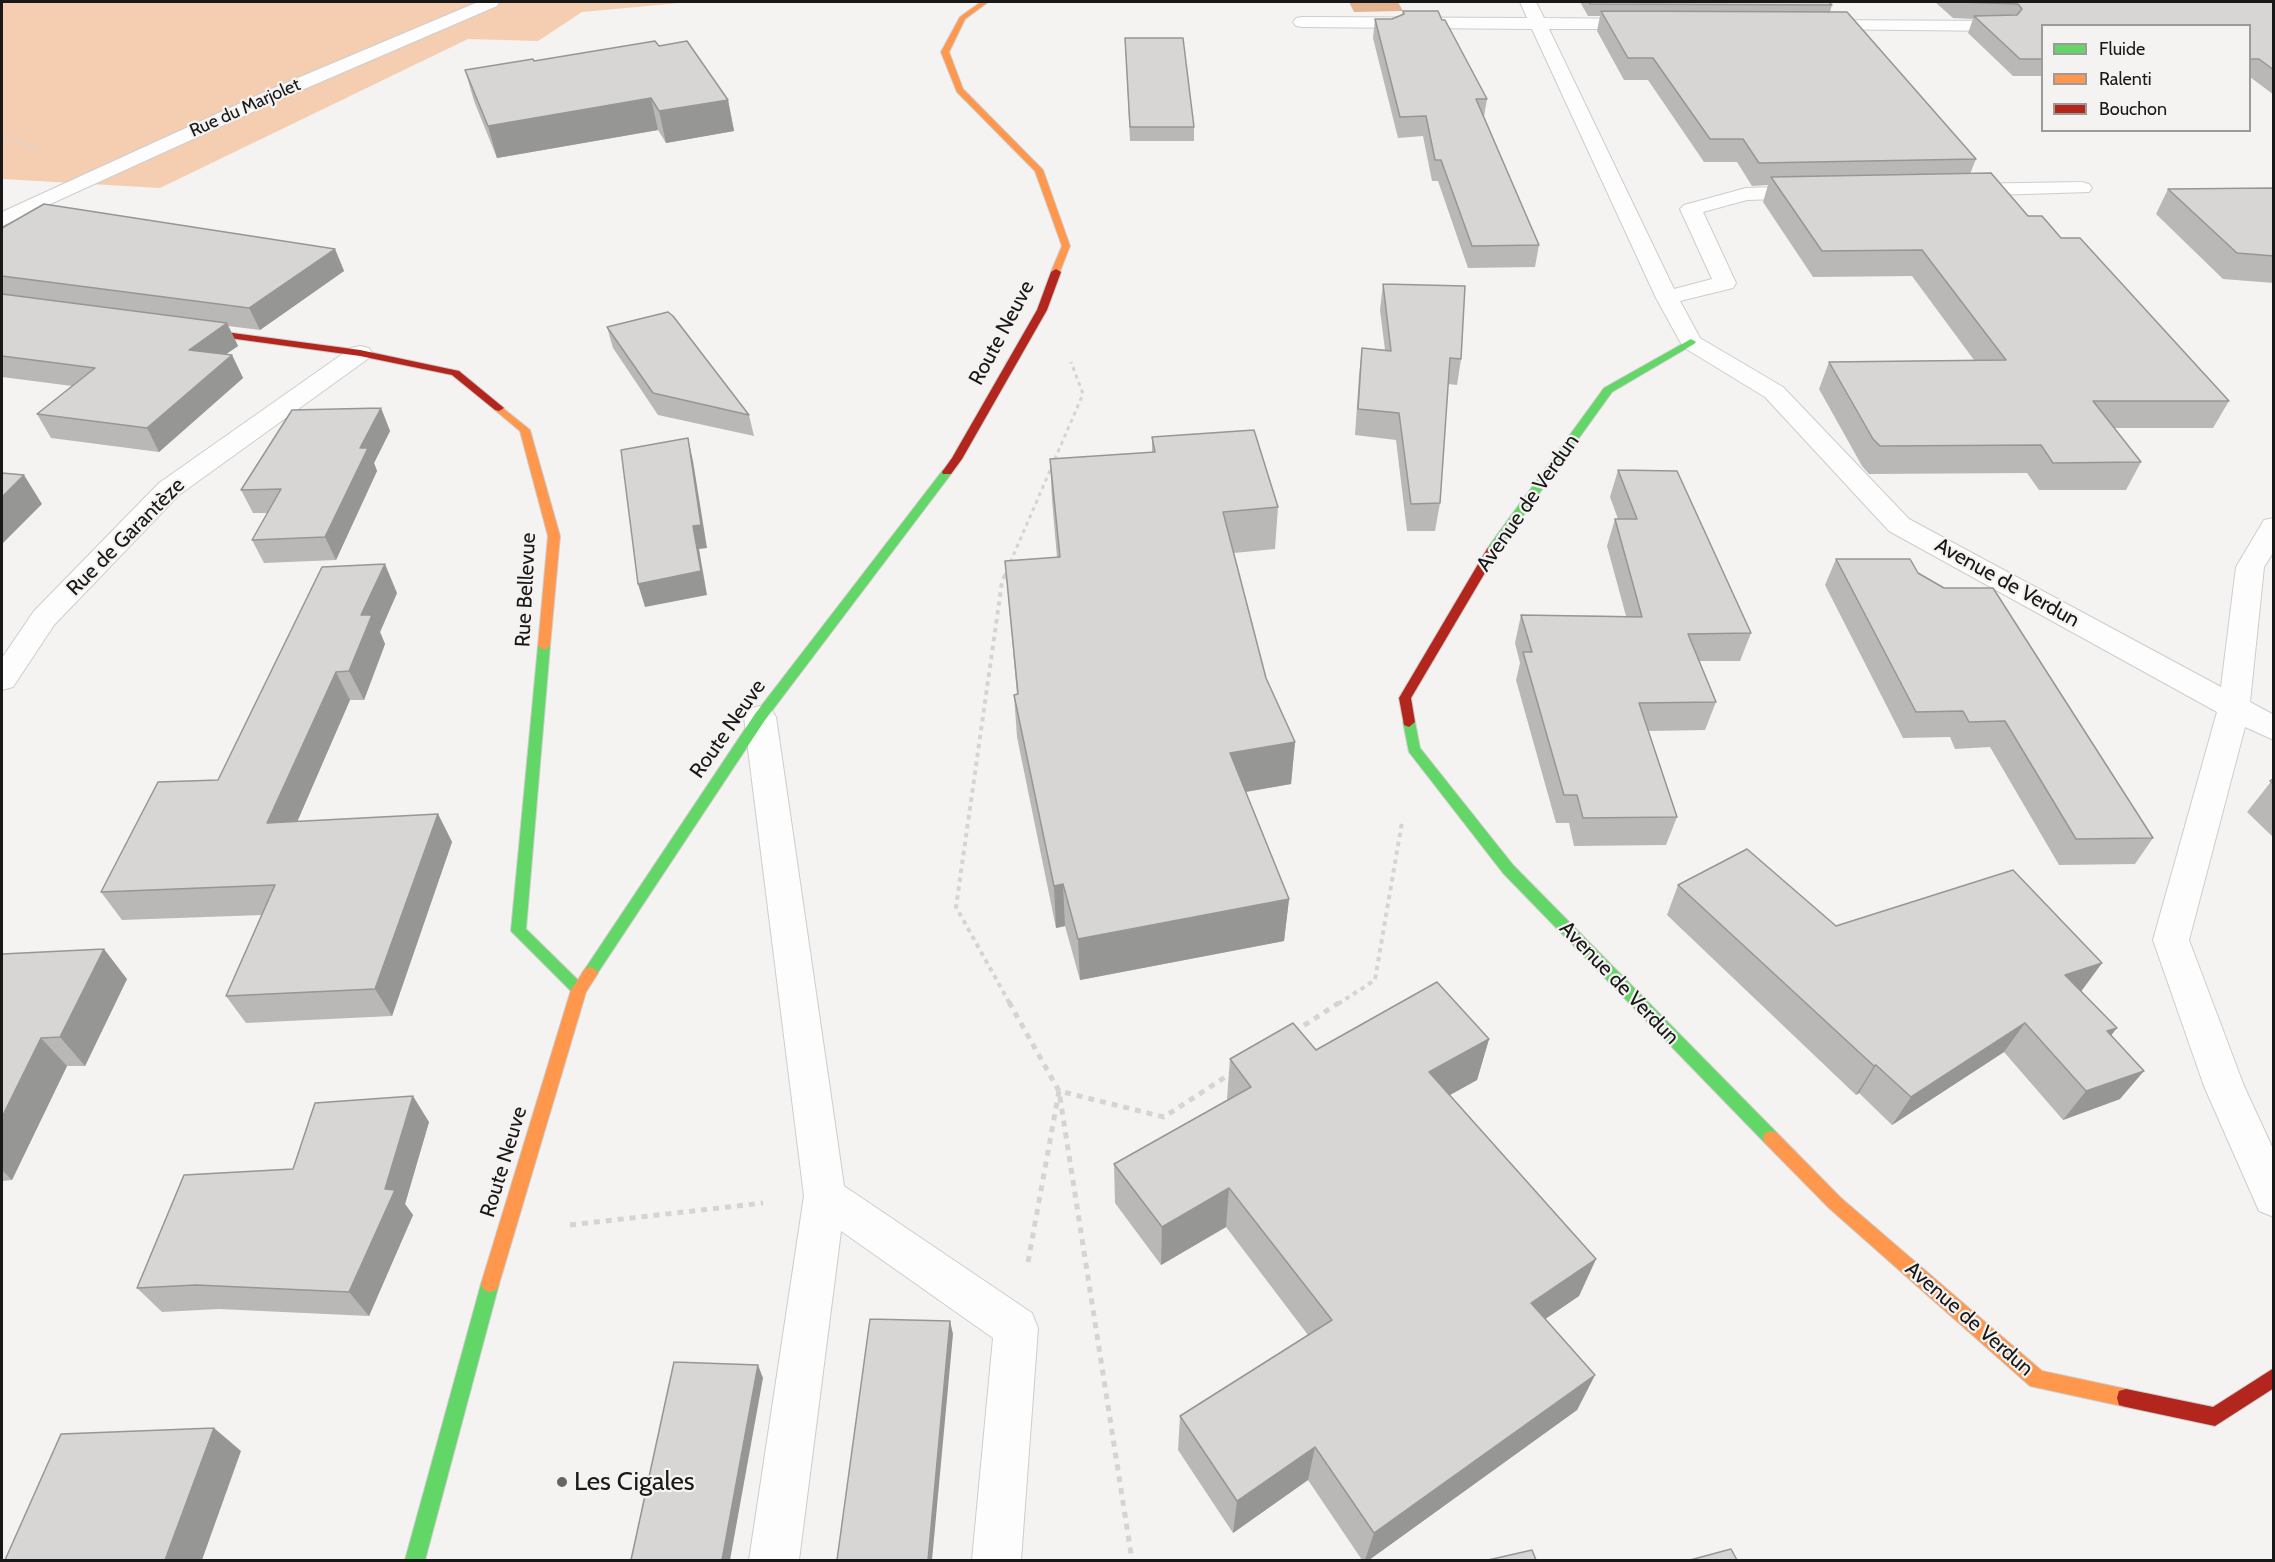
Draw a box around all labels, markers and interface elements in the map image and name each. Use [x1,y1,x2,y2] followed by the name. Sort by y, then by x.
[2041,24,2251,132] legend
[2099,38,2145,60] text: Fluide
[2099,68,2152,90] text: Ralenti
[186,74,304,142] street label: Rue du Marjolet
[2099,98,2167,120] text: Bouchon
[964,277,1040,389] street label: Route Neuve
[1471,430,1585,576] street label: Avenue de Verdun
[62,473,190,601] street label: Rue de Garantèze
[510,532,542,648] street label: Rue Bellevue
[1930,533,2084,633] street label: Avenue de Verdun
[685,675,771,783] street label: Route Neuve
[1554,916,1684,1050] street label: Avenue de Verdun
[475,1104,533,1220] street label: Route Neuve
[1900,1257,2038,1381] street label: Avenue de Verdun
[574,1466,695,1498] place label: Les Cigales
[555,1475,569,1489] marker: Les Cigales

